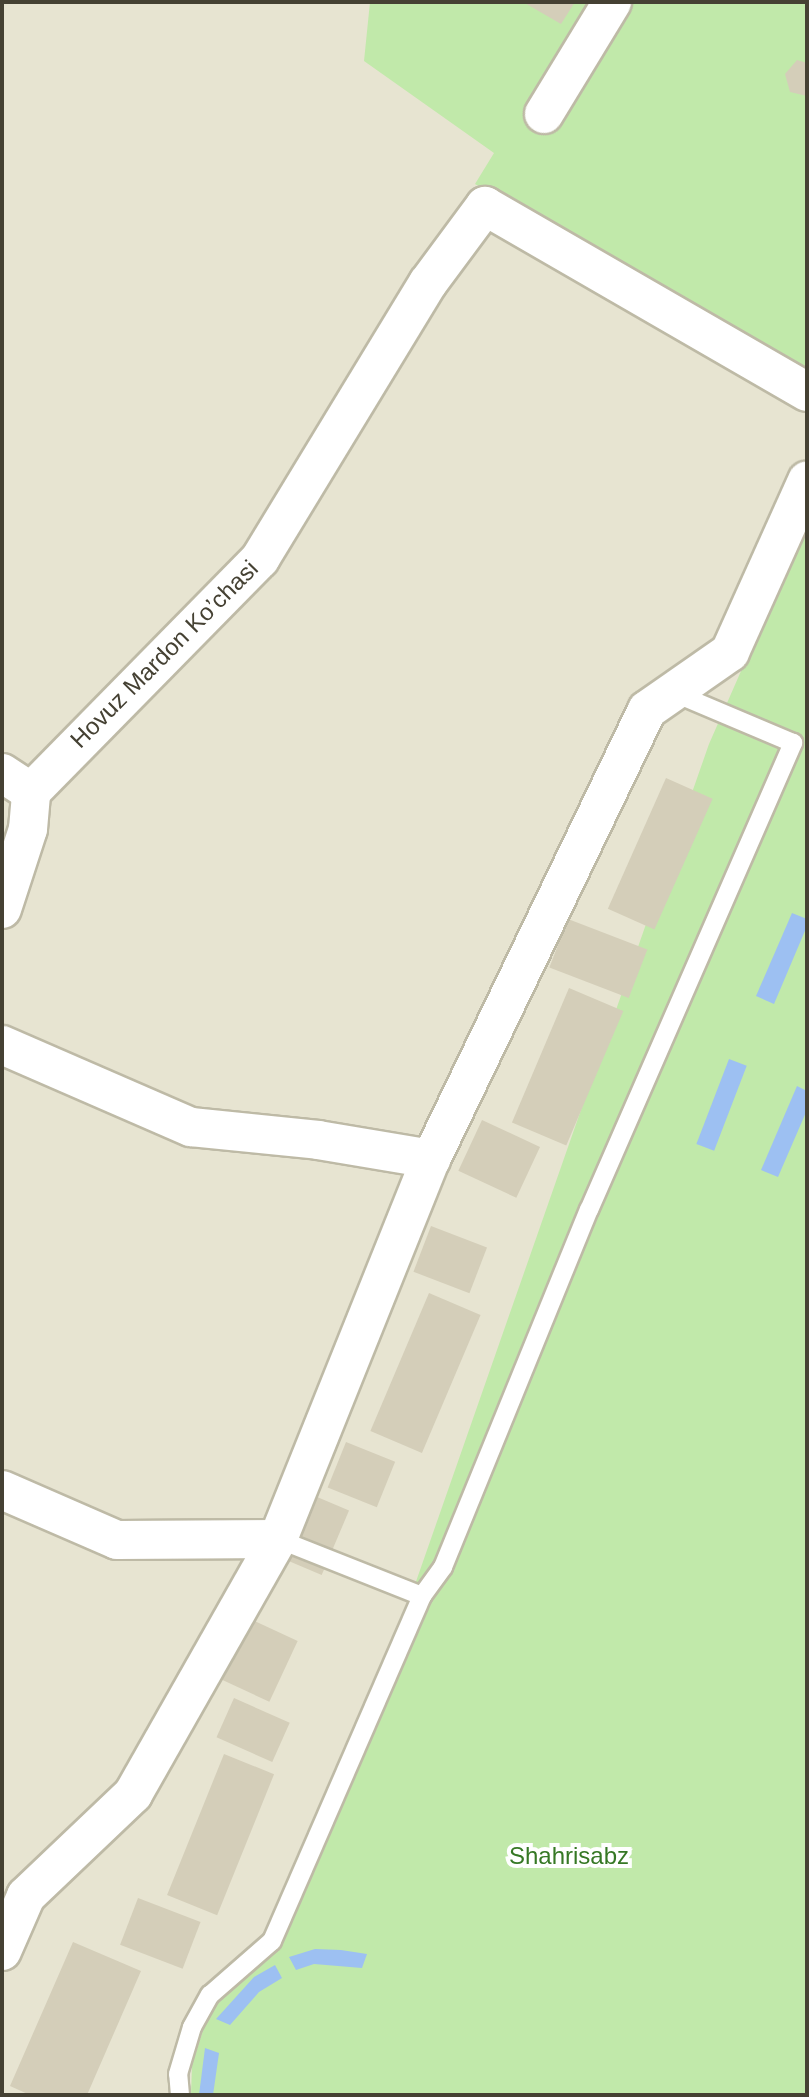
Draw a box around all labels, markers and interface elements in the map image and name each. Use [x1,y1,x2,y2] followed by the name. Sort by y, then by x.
[64,554,264,754] street label: Hovuz Mardon Ko’chasi
[509,1842,629,1870] park label: Shahrisabz

